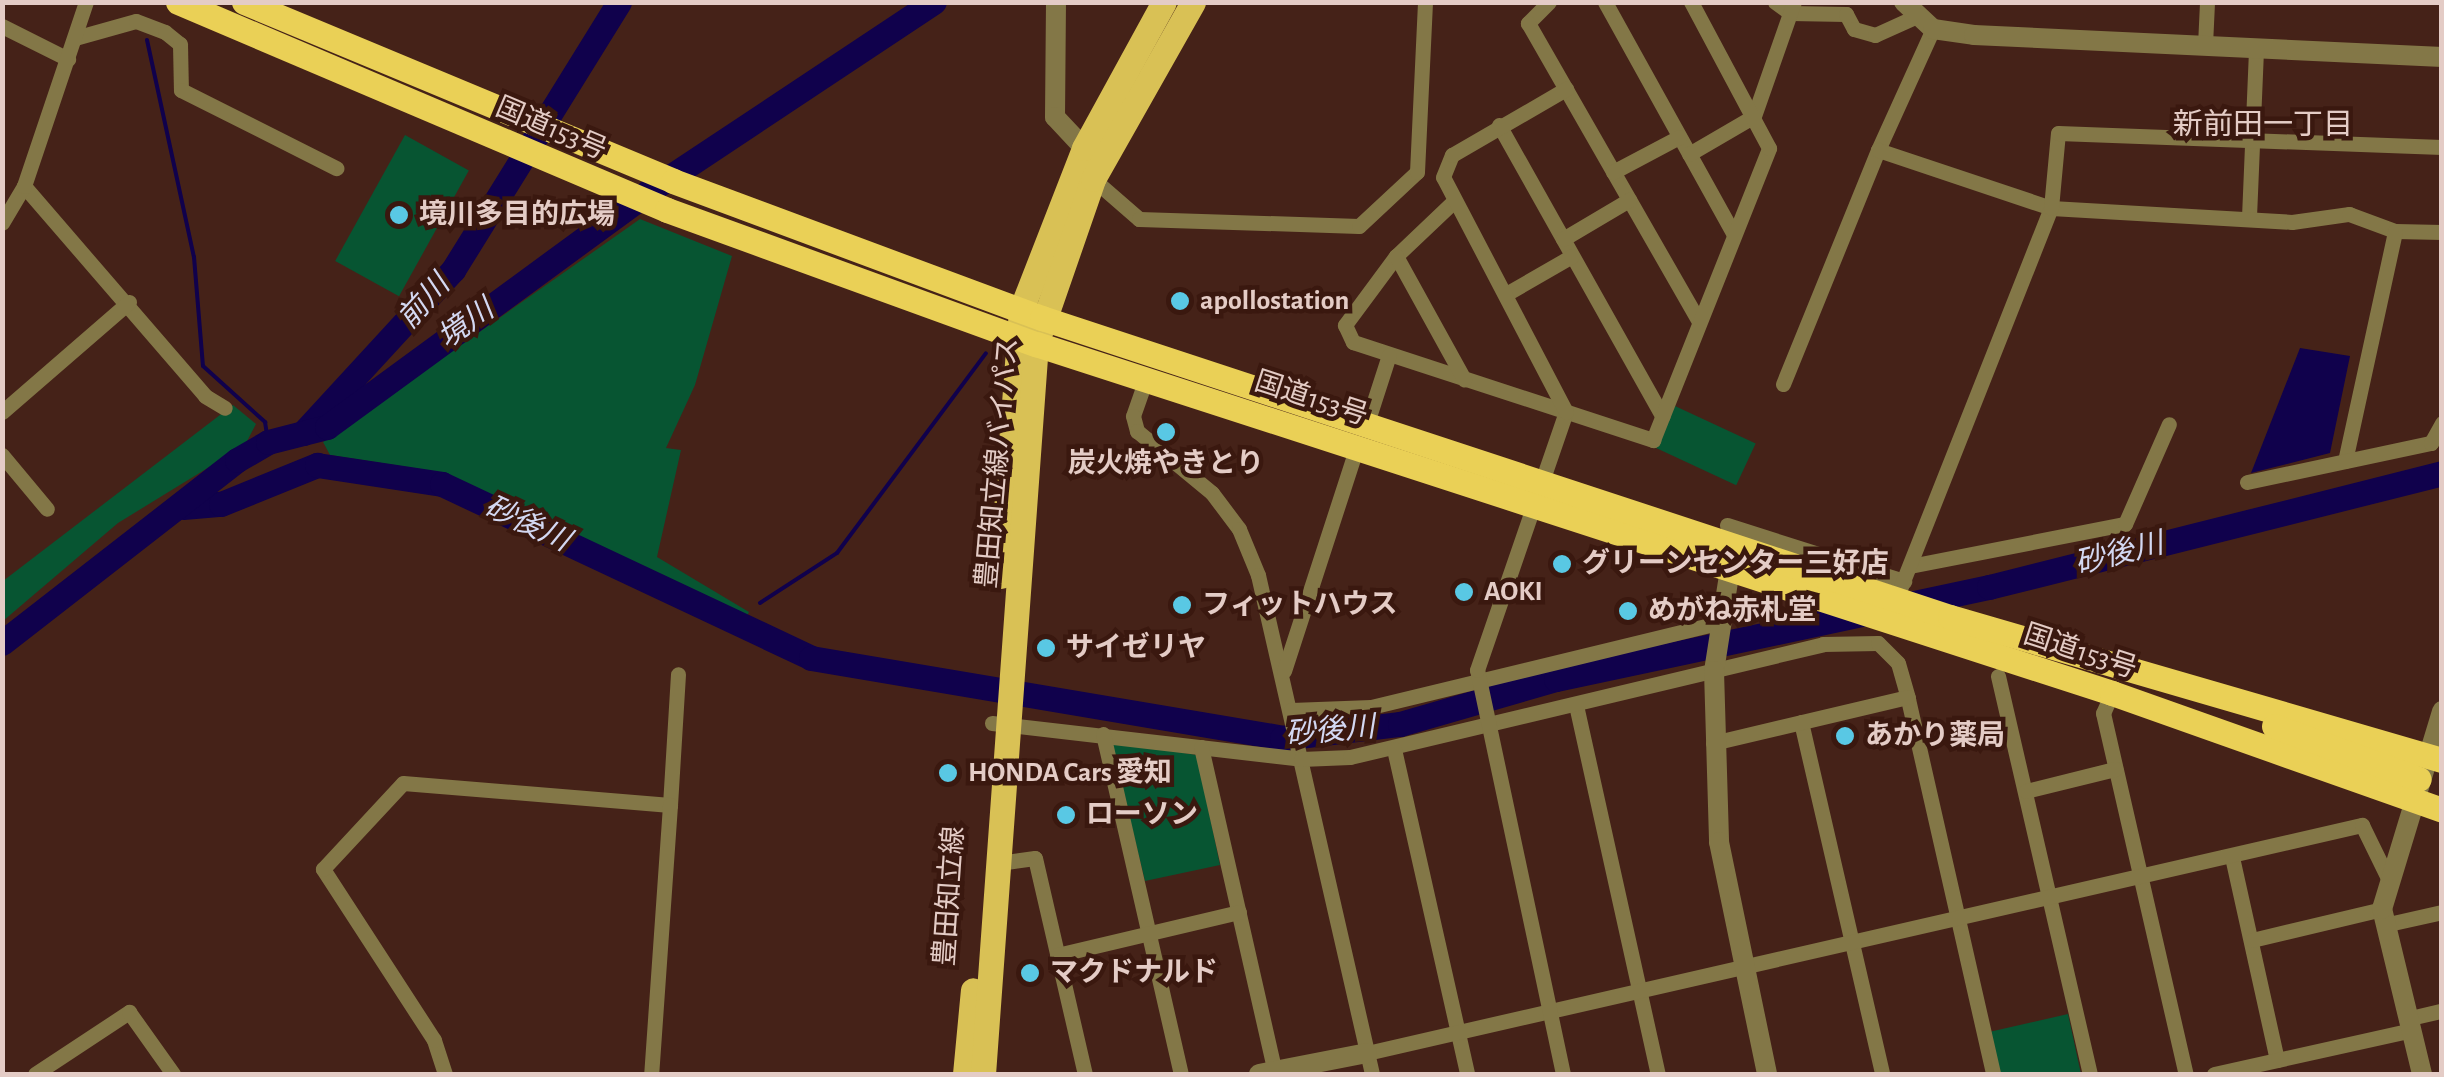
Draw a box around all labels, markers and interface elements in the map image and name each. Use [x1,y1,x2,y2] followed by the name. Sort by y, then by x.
[491,91,611,167] street label: 国道153号
[2173,107,2353,143] district label: 新前田一丁目
[419,198,615,232] place label: 境川多目的広場
[388,204,410,226] marker: 境川多目的広場
[391,268,457,336] water label: 前川
[1200,284,1349,318] place label: apollostation
[1169,290,1191,312] marker: apollostation
[431,292,501,356] water label: 境川
[970,336,1026,590] street label: 豊田知立線バイパス
[1250,365,1372,433] street label: 国道153号
[1155,421,1177,443] marker: 炭火焼やきとり
[1068,447,1264,481] place label: 炭火焼やきとり
[479,489,575,559] water label: 砂後川
[2071,526,2167,582] water label: 砂後川
[1582,547,1890,581] place label: グリーンセンター三好店
[1551,553,1573,575] marker: グリーンセンター三好店
[1484,575,1543,609] place label: AOKI
[1453,581,1475,603] marker: AOKI
[1202,588,1398,622] place label: フィットハウス
[1171,594,1193,616] marker: フィットハウス
[1648,594,1816,628] place label: めがね赤札堂
[1617,600,1639,622] marker: めがね赤札堂
[2019,618,2141,686] street label: 国道153号
[1066,631,1206,665] place label: サイゼリヤ
[1035,637,1057,659] marker: サイゼリヤ
[1284,709,1376,753] water label: 砂後川
[1865,719,2005,753] place label: あかり薬局
[1834,725,1856,747] marker: あかり薬局
[968,756,1172,790] place label: HONDA Cars 愛知
[937,762,959,784] marker: HONDA Cars 愛知
[1086,798,1198,832] place label: ローソン
[1055,804,1077,826] marker: ローソン
[928,825,972,967] street label: 豊田知立線
[1050,956,1218,990] place label: マクドナルド
[1019,962,1041,984] marker: マクドナルド

